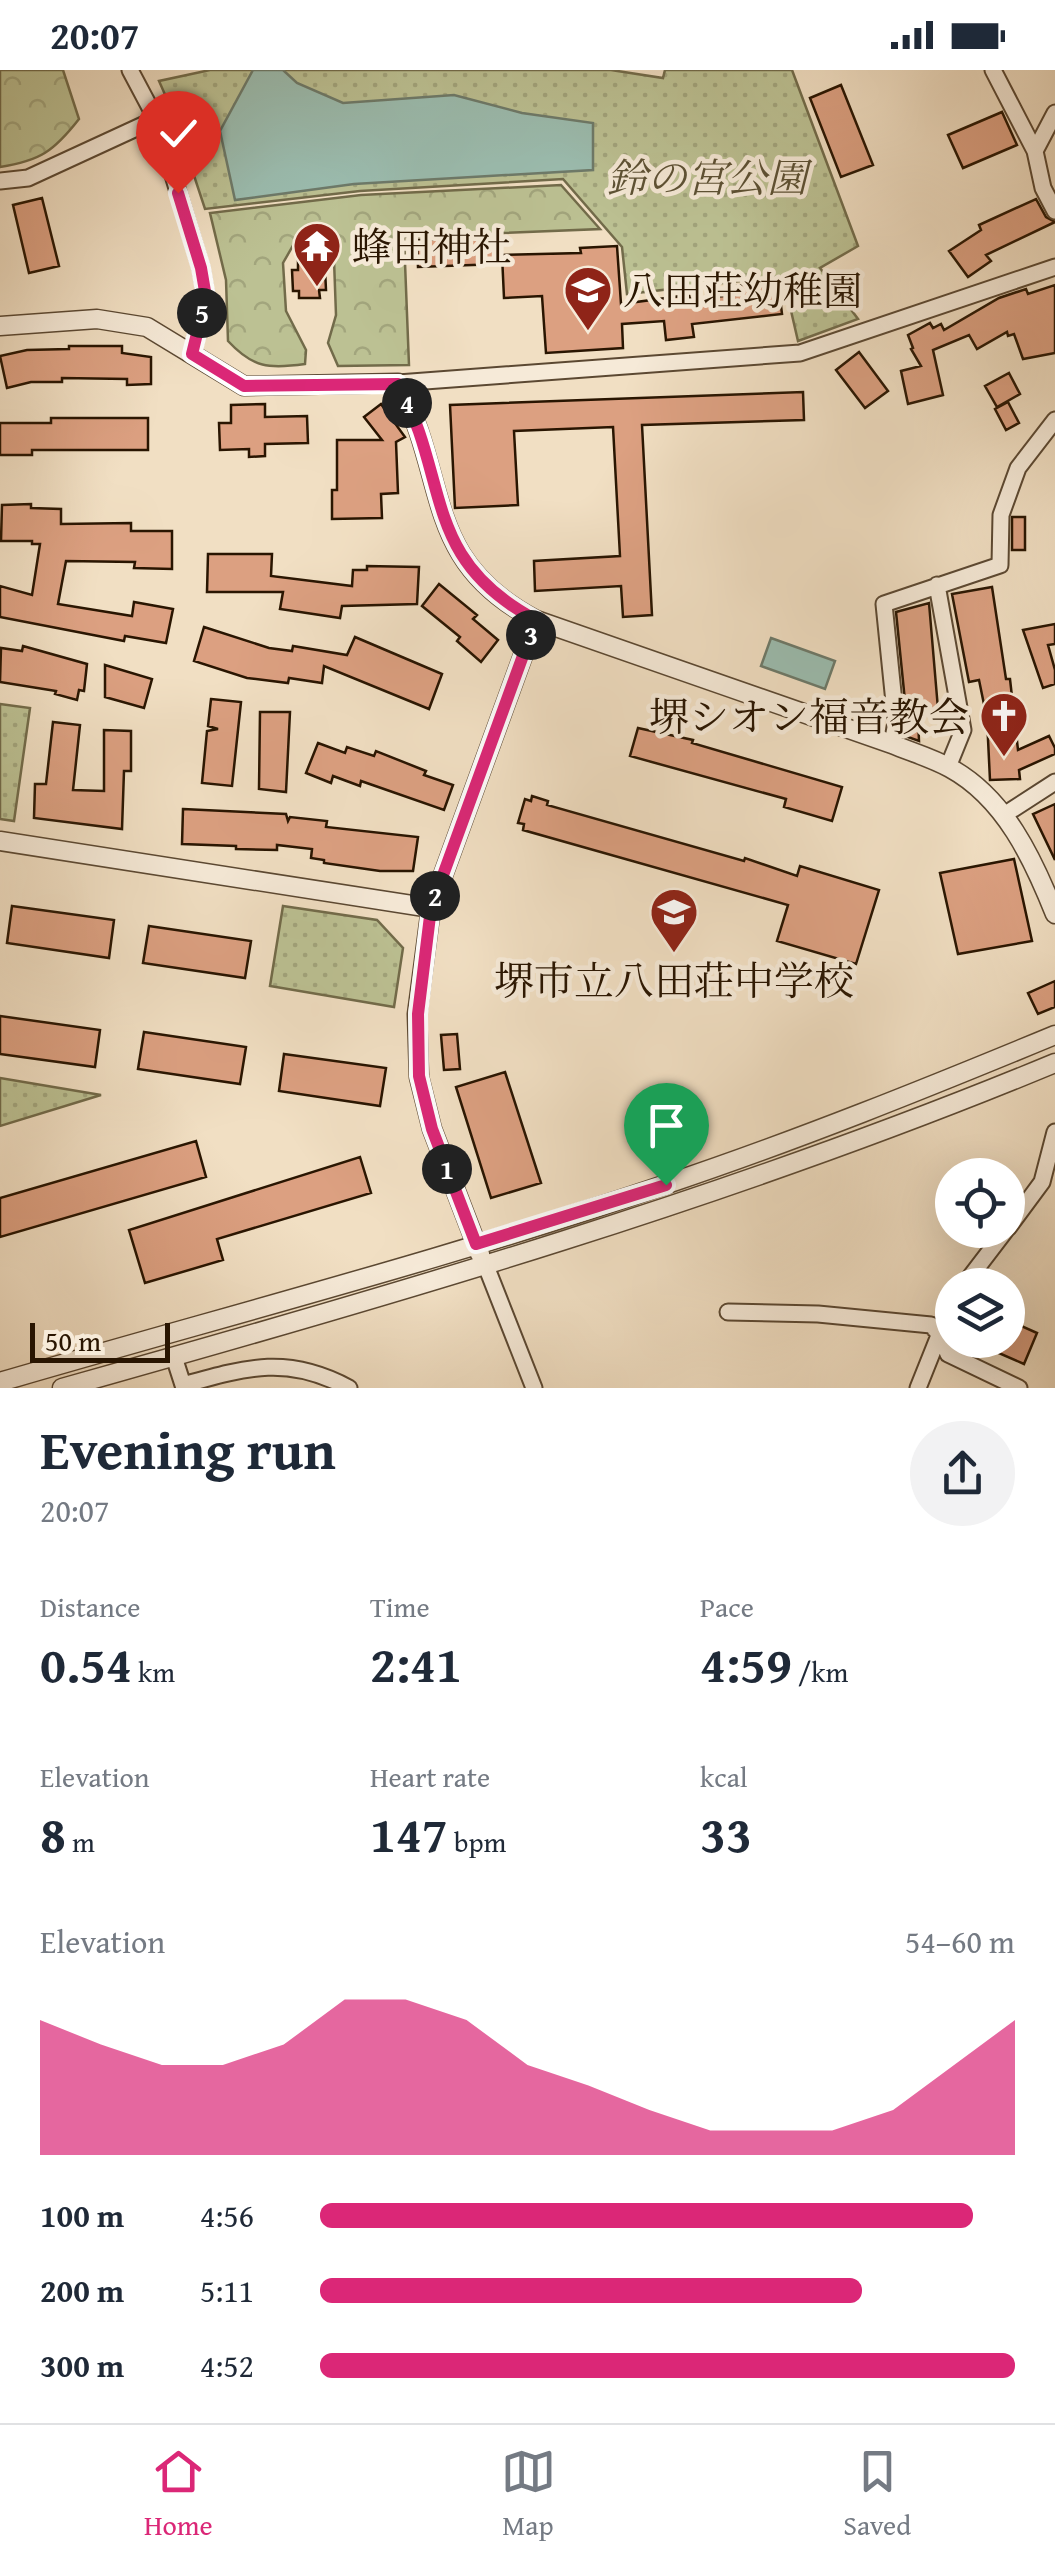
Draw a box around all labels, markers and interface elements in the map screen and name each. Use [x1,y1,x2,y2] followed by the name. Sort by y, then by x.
[50,7,140,63] text: 20:07
[136,91,221,194] pin
[151,106,206,161] icon: check
[607,148,813,207] park label: 鈴の宮公園
[352,217,512,276] place label: 蜂田神社
[291,220,343,288] temple icon: 蜂田神社
[623,261,863,320] place label: 八田荘幼稚園
[562,264,614,332] school or university icon: 八田荘幼稚園
[177,288,227,338] pin: 5
[195,292,209,333] text: 5
[382,378,432,428] pin: 4
[400,382,414,423] text: 4
[506,610,556,660] pin: 3
[524,614,538,655] text: 3
[649,687,969,746] place label: 堺シオン福音教会
[978,690,1030,758] church icon: 堺シオン福音教会
[410,871,460,921] pin: 2
[428,875,442,916] text: 2
[648,886,700,954] school or university icon: 堺市立八田荘中学校
[494,951,854,1010] place label: 堺市立八田荘中学校
[624,1083,709,1186] pin
[639,1098,694,1153] icon: arrive
[422,1144,472,1194] pin: 1
[440,1148,454,1189] text: 1
[935,1158,1025,1358] map controls
[935,1158,1025,1248] button: locate
[935,1268,1025,1358] button: layers
[30,1318,170,1362] scale bar
[45,1320,101,1361] text: 50 m
[40,1409,336,1489] text: Evening run
[910,1421,1015,1526] button: share
[40,1487,109,1534] text: 20:07
[40,1586,140,1627] text: Distance
[370,1586,430,1627] text: Time
[700,1586,754,1627] text: Pace
[40,1627,132,1700] text: 0.54
[370,1627,462,1700] text: 2:41
[700,1627,792,1700] text: 4:59
[132,1651,175,1692] text: km
[792,1651,848,1692] text: /km
[40,1756,150,1797] text: Elevation
[370,1756,490,1797] text: Heart rate
[700,1756,748,1797] text: kcal
[40,1797,66,1870] text: 8
[370,1797,448,1870] text: 147
[700,1797,752,1870] text: 33
[66,1821,95,1862] text: m
[448,1821,506,1862] text: bpm
[40,1918,165,1965] text: Elevation
[905,1918,1015,1965] text: 54–60 m
[40,2192,124,2239] text: 100 m
[200,2192,254,2239] text: 4:56
[40,2267,124,2314] text: 200 m
[200,2267,254,2314] text: 5:11
[40,2342,124,2389] text: 300 m
[200,2342,254,2389] text: 4:52
[144,2444,213,2545] tab: Home
[501,2444,556,2545] tab: Map
[843,2444,911,2545] tab: Saved

